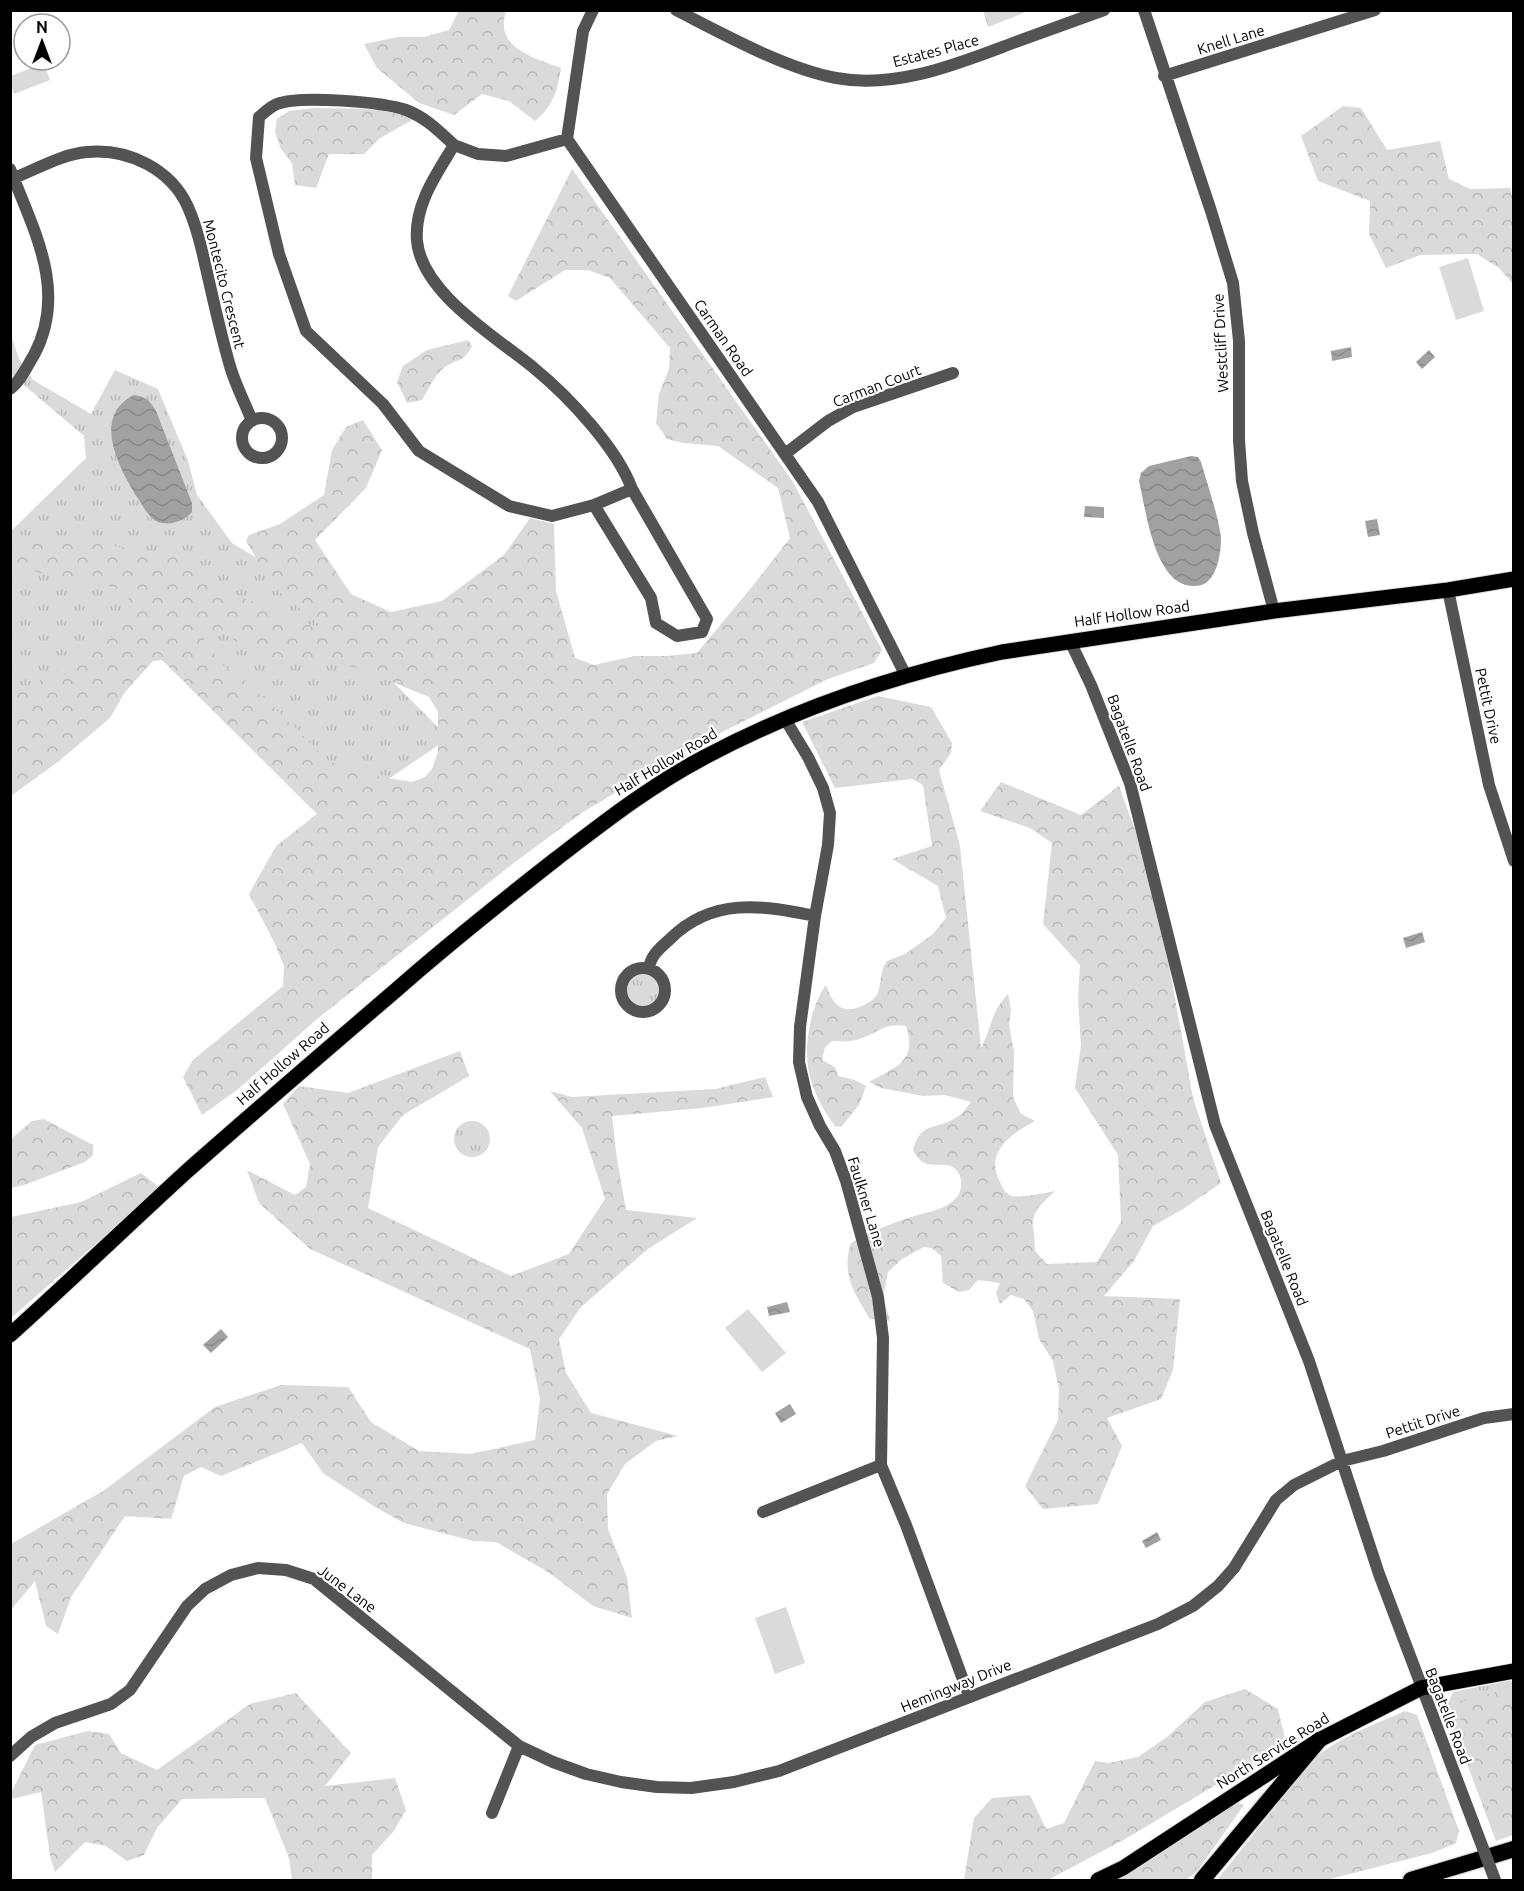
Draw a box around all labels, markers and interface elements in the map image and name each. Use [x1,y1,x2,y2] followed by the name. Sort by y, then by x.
[12,12,72,72] north arrow
[36,18,48,36] text: N
[1195,21,1267,58] street label: Knell Lane
[891,31,981,70] street label: Estates Place
[200,218,249,350] street label: Montecito Crescent
[1209,293,1232,393] street label: Westcliff Drive
[691,296,756,379] street label: Carman Road
[830,361,924,410] street label: Carman Court
[1073,597,1191,630] street label: Half Hollow Road
[1472,666,1505,745] street label: Pettit Drive
[1104,692,1155,794] street label: Bagatelle Road
[611,724,720,799] street label: Half Hollow Road
[233,1019,332,1108] street label: Half Hollow Road
[845,1155,888,1249] street label: Faulkner Lane
[1258,1207,1311,1308] street label: Bagatelle Road
[1384,1402,1462,1442] street label: Pettit Drive
[315,1561,380,1616] street label: June Lane
[898,1656,1014,1716] street label: Hemingway Drive
[1422,1665,1475,1766] street label: Bagatelle Road
[1213,1709,1332,1792] street label: North Service Road

